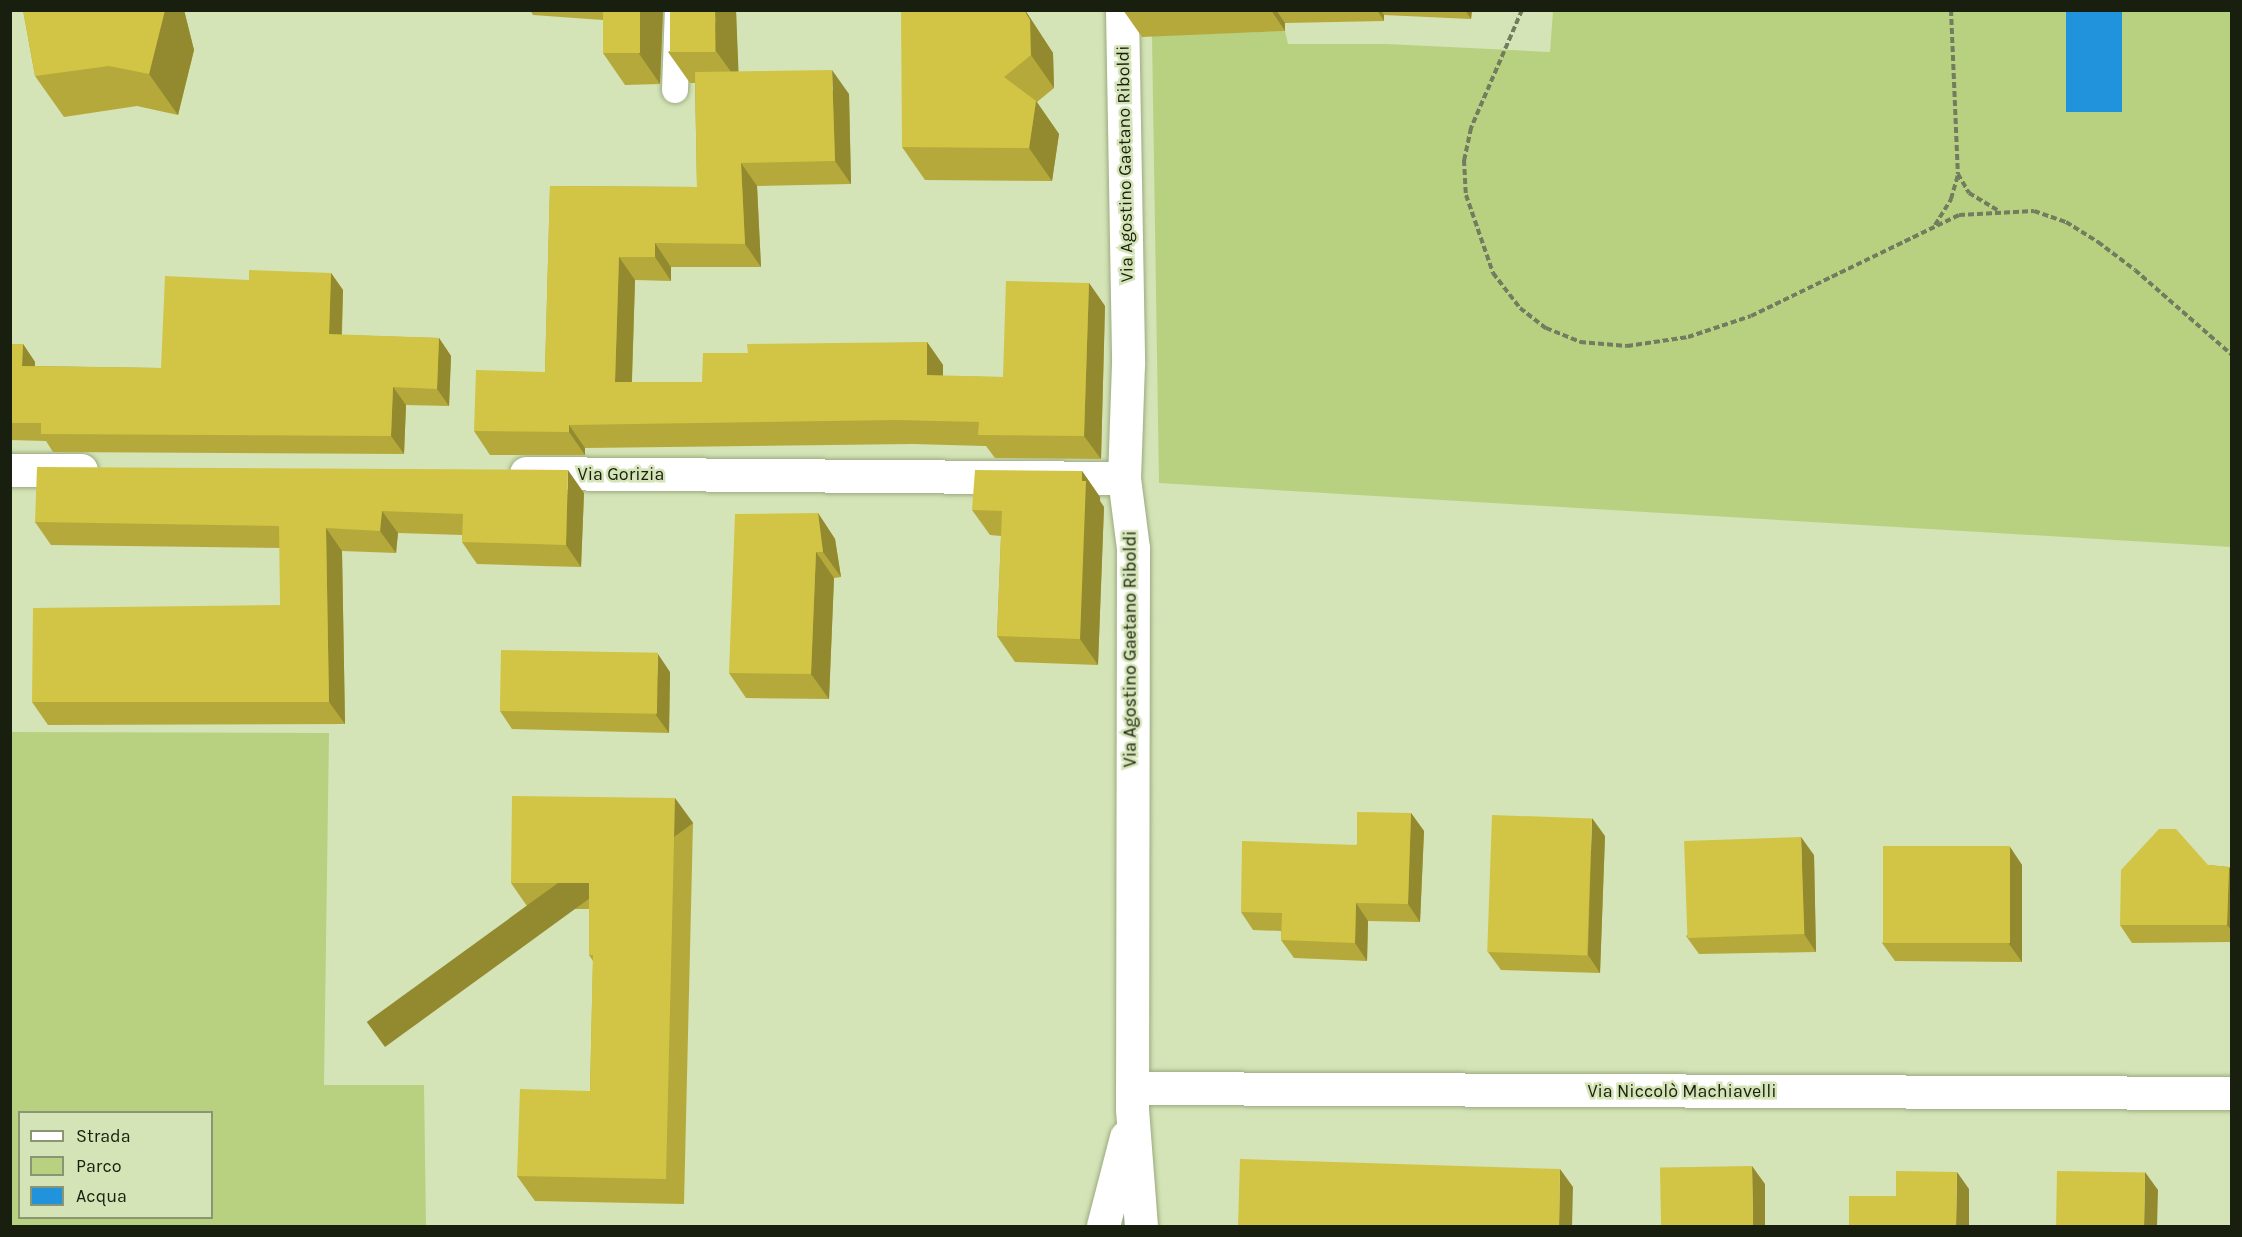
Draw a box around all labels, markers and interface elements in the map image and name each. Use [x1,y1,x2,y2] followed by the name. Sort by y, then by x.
[1112,45,1138,283] street label: Via Agostino Gaetano Riboldi
[578,463,664,485] street label: Via Gorizia
[1119,531,1141,767] street label: Via Agostino Gaetano Riboldi
[1587,1080,1777,1102] street label: Via Niccolò Machiavelli
[18,1111,213,1219] legend
[76,1125,131,1147] text: Strada
[76,1155,122,1177] text: Parco
[76,1185,127,1207] text: Acqua

